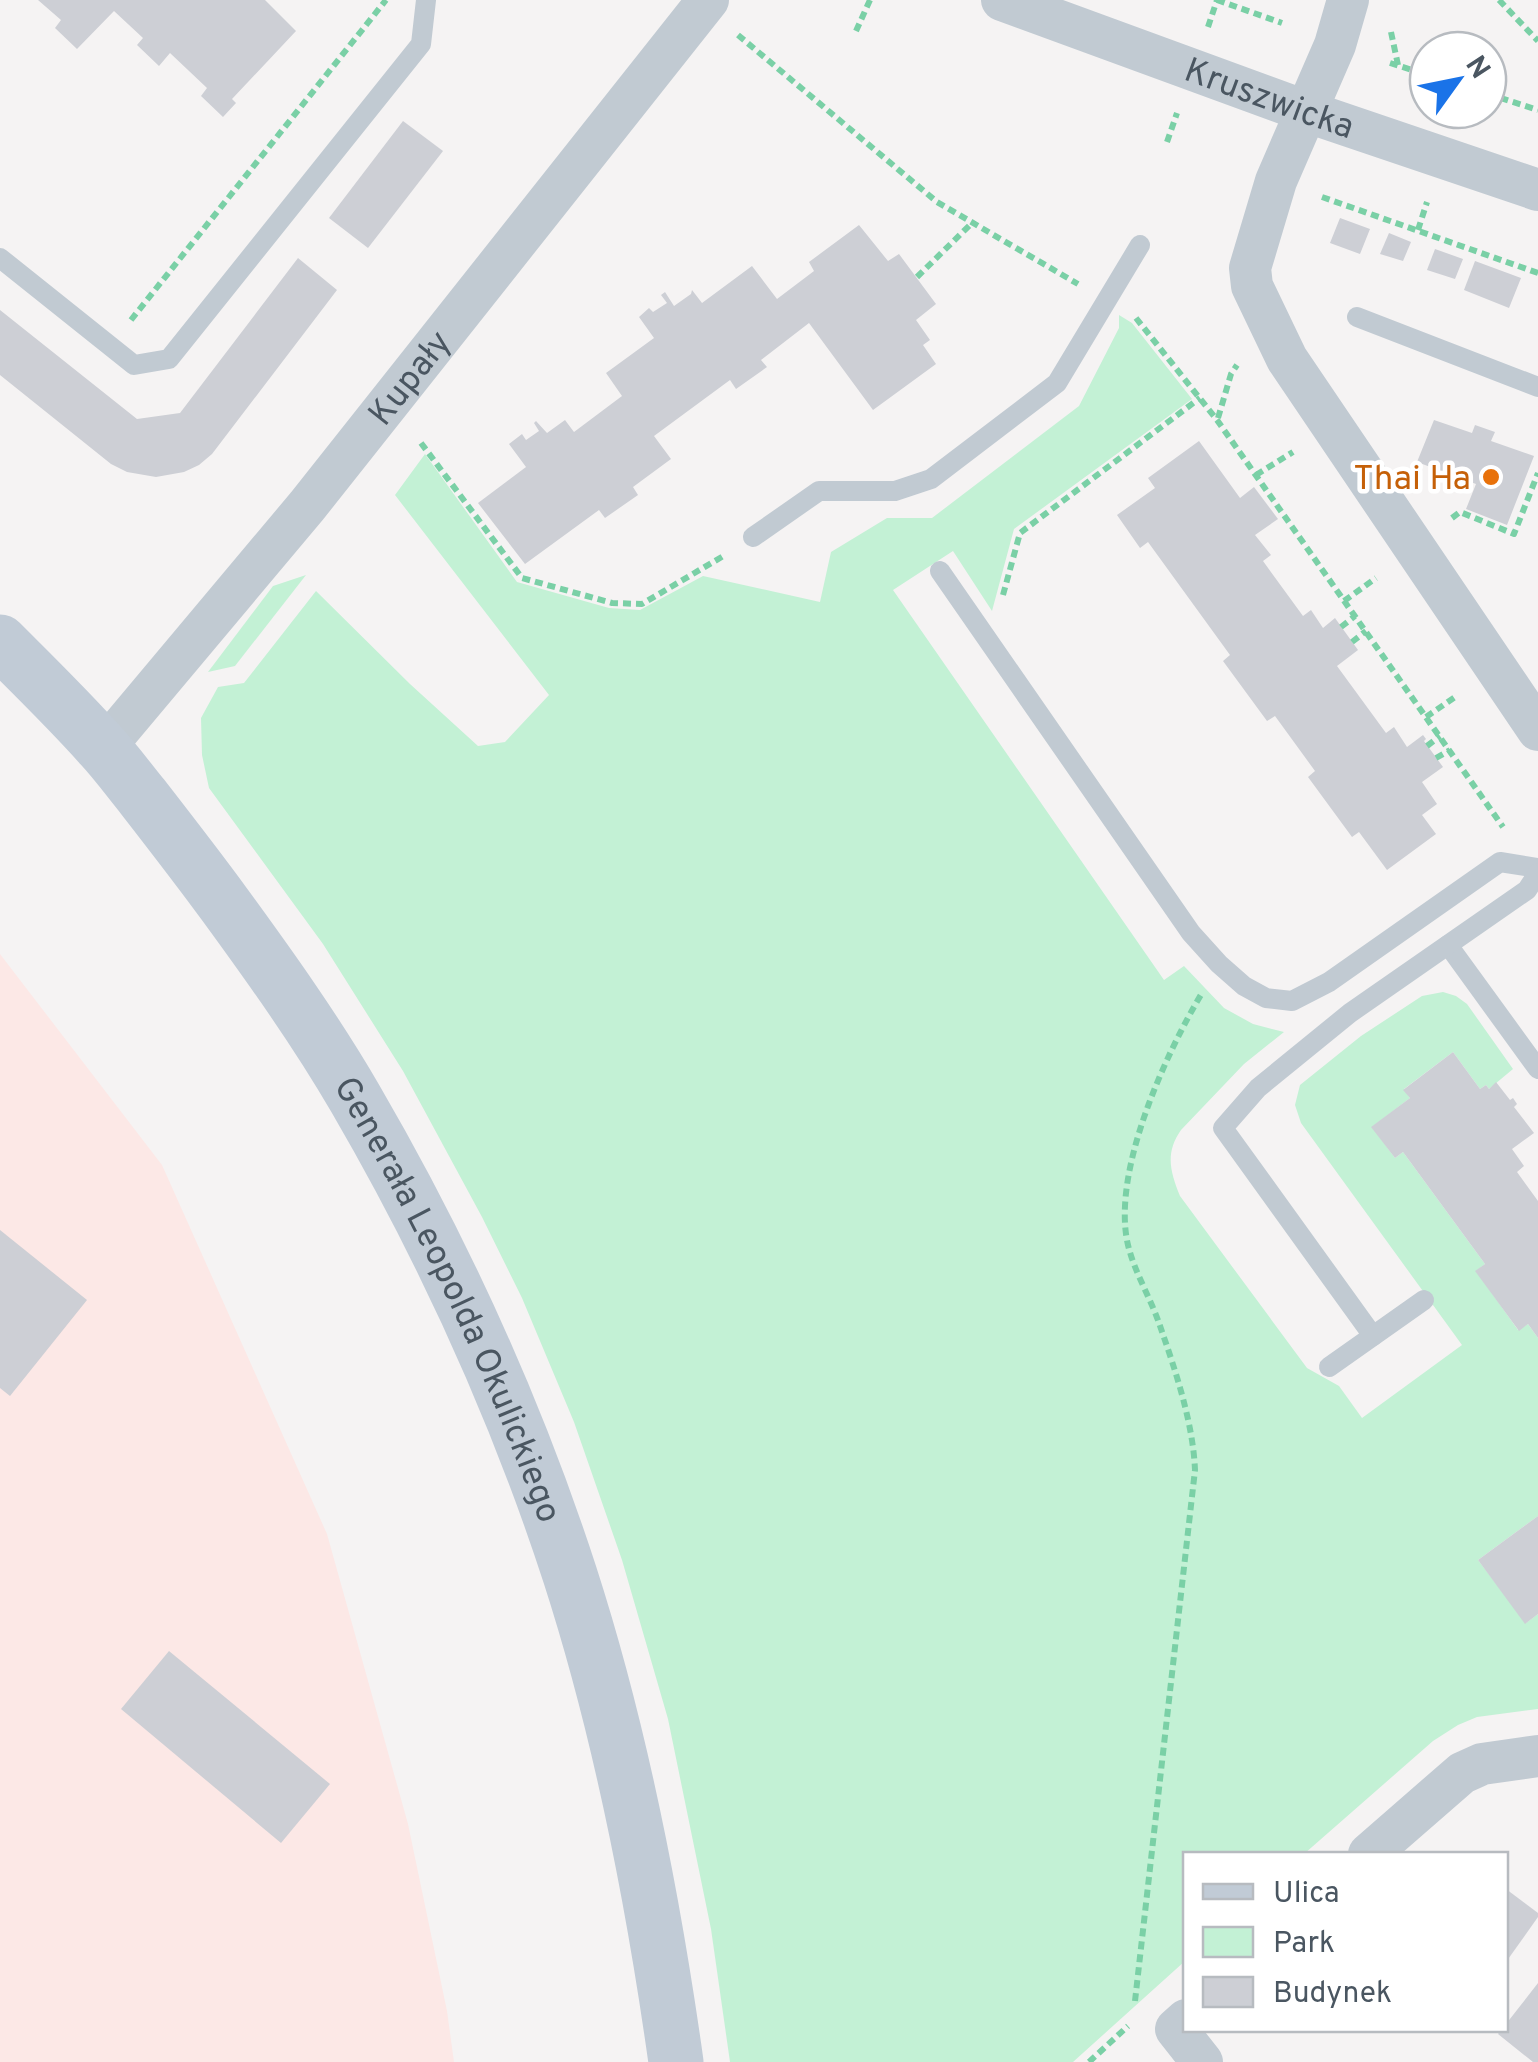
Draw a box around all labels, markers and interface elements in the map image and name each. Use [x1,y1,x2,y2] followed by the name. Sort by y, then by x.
[1408,30,1508,130] north arrow
[1178,50,1359,151] street label: Kruszwicka
[1456,50,1497,86] text: N
[360,323,462,436] street label: Kupały
[1353,458,1471,502] place label: Thai Ha
[1480,466,1502,488] marker: Thai Ha
[322,1070,569,1529] street label: Generała Leopolda Okulickiego
[1183,1852,1508,2032] legend
[1273,1876,1340,1913] text: Ulica
[1273,1926,1335,1963] text: Park
[1273,1976,1392,2013] text: Budynek

